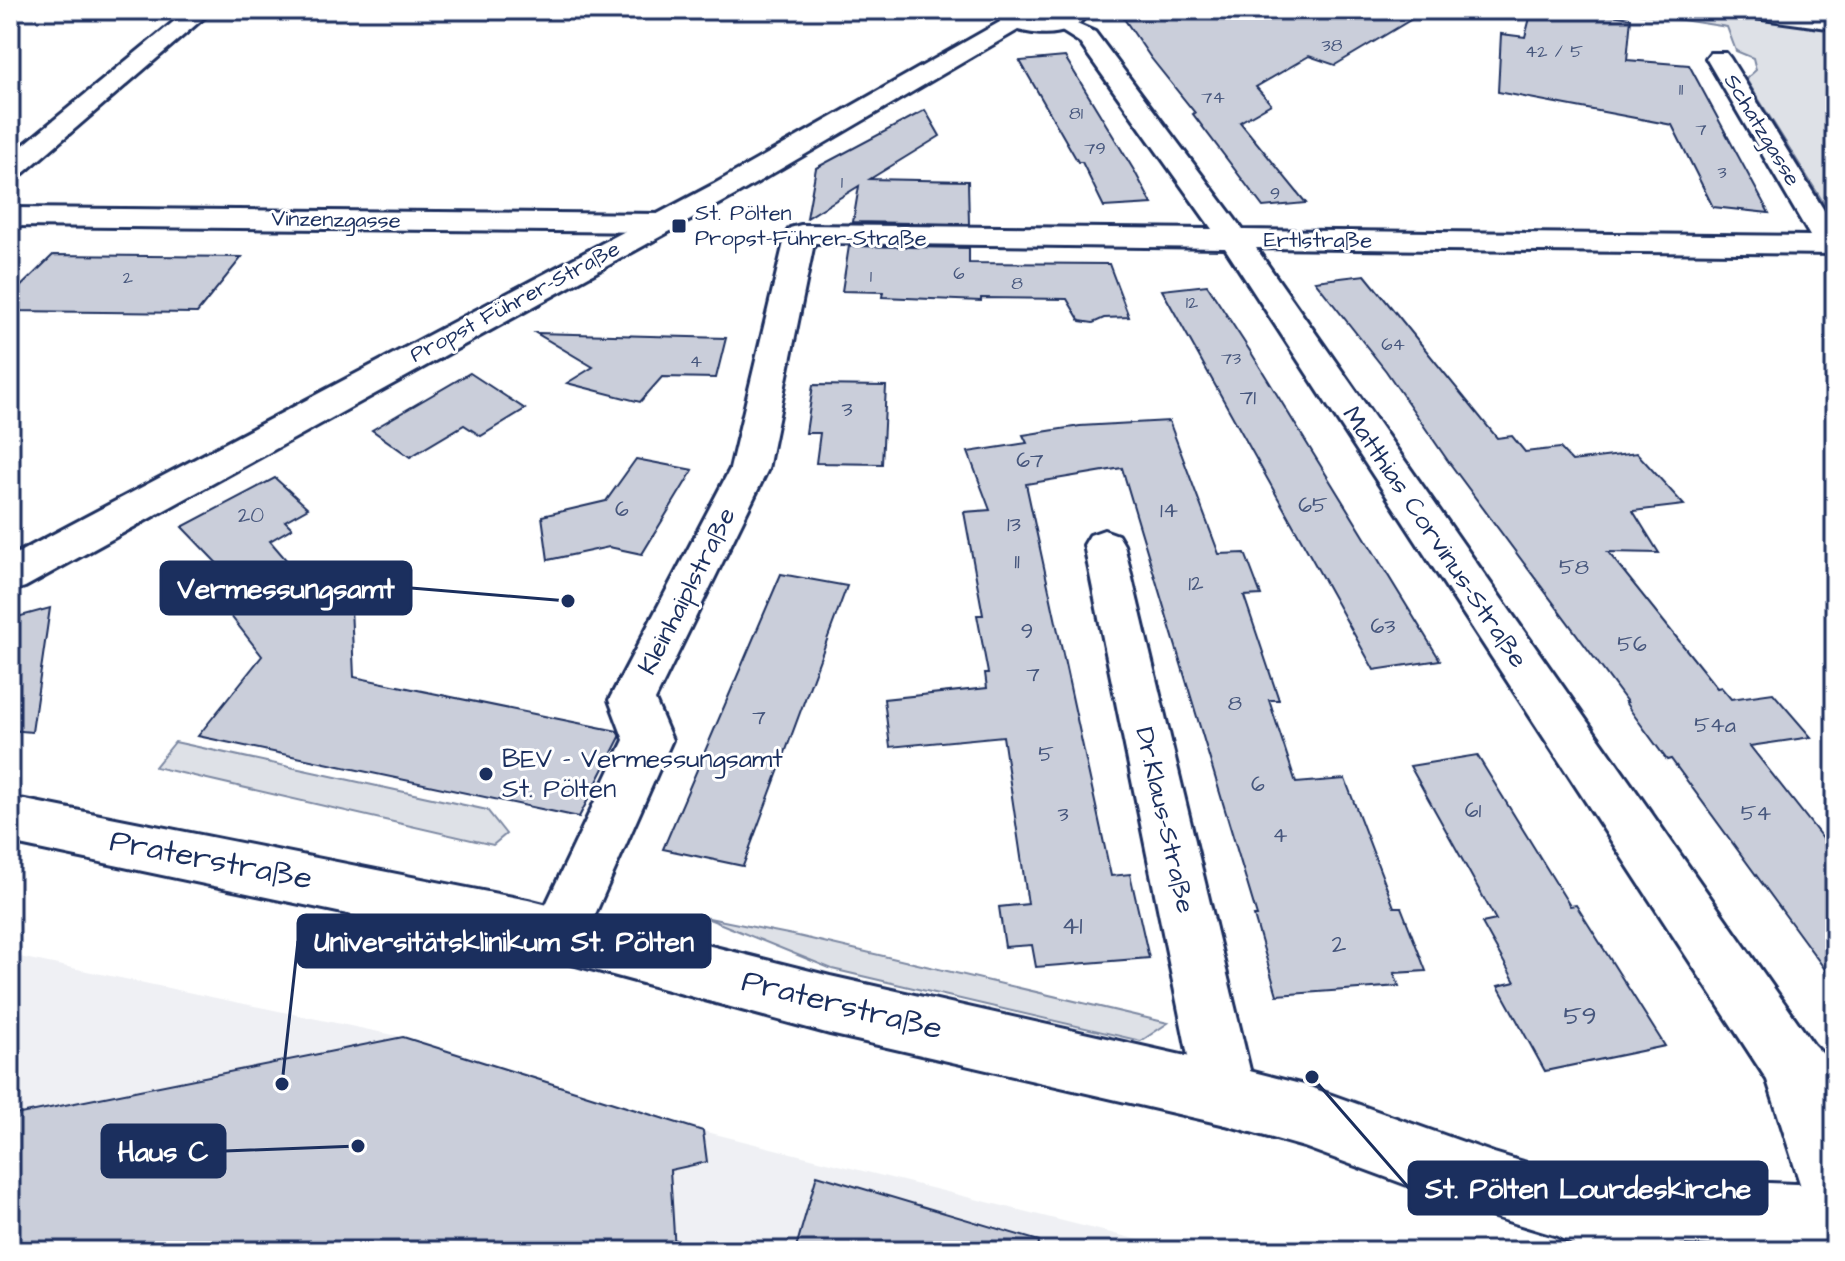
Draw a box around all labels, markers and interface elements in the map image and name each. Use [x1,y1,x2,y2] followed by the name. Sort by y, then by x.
[1322,33,1343,58] house number: 38
[1525,39,1583,64] house number: 42 / 5
[1715,68,1808,193] street label: Schatzgasse
[1679,77,1683,102] house number: 11
[1201,85,1225,110] house number: 74
[1069,101,1083,126] house number: 81
[1695,117,1707,142] house number: 7
[1084,136,1106,161] house number: 79
[1717,160,1727,185] house number: 3
[841,170,843,195] house number: 1
[1270,181,1280,206] house number: 9
[695,198,927,254] place label: St. Pölten Propst-Führer-Straße
[271,203,401,238] street label: Vinzenzgasse
[670,217,688,235] marker: St. Pölten Propst-Führer-Straße
[1264,225,1372,256] street label: Ertlstraße
[405,233,626,371] street label: Propst Führer-Straße
[953,261,965,286] house number: 6
[870,264,872,289] house number: 1
[123,265,134,290] house number: 2
[1011,271,1023,296] house number: 8
[1186,290,1199,315] house number: 12
[1381,332,1405,357] house number: 64
[1221,346,1241,371] house number: 73
[690,349,702,374] house number: 4
[1240,382,1256,413] house number: 71
[841,394,853,425] house number: 3
[1334,399,1536,675] street label: Matthias Corvinus-Straße
[1016,445,1044,476] house number: 67
[1298,490,1328,521] house number: 65
[615,494,629,525] house number: 6
[1160,495,1178,526] house number: 14
[238,500,264,531] house number: 20
[629,501,745,681] street label: Kleinhaiplstraße
[1007,509,1021,540] house number: 13
[1014,546,1020,577] house number: 11
[1559,552,1589,583] house number: 58
[161,562,411,614] callout: Vermessungsamt
[1188,568,1204,599] house number: 12
[176,570,395,611] text: Vermessungsamt
[1371,611,1396,642] house number: 63
[1021,616,1033,647] house number: 9
[1617,629,1647,660] house number: 56
[1026,659,1040,690] house number: 7
[1228,688,1242,719] house number: 8
[752,702,766,733] house number: 7
[1694,710,1736,741] house number: 54a
[1126,724,1204,916] street label: Dr.Klaus-Straße
[1038,739,1054,770] house number: 5
[502,741,783,807] place label: BEV - Vermessungsamt St. Pölten
[477,765,495,783] marker: BEV - Vermessungsamt St. Pölten
[1251,769,1265,800] house number: 6
[1465,795,1481,826] house number: 61
[1741,798,1771,829] house number: 54
[1057,799,1069,830] house number: 3
[106,818,316,902] street label: Praterstraße
[1273,820,1288,851] house number: 4
[1061,908,1083,944] house number: 41
[298,915,710,967] callout: Universitätsklinikum St. Pölten
[314,923,694,962] text: Universitätsklinikum St. Pölten
[1332,926,1347,962] house number: 2
[737,958,947,1052] street label: Praterstraße
[1563,998,1597,1034] house number: 59
[102,1125,225,1177] callout: Haus C
[118,1133,208,1172] text: Haus C
[1409,1162,1767,1214] callout: St. Pölten Lourdeskirche
[1424,1170,1751,1209] text: St. Pölten Lourdeskirche

